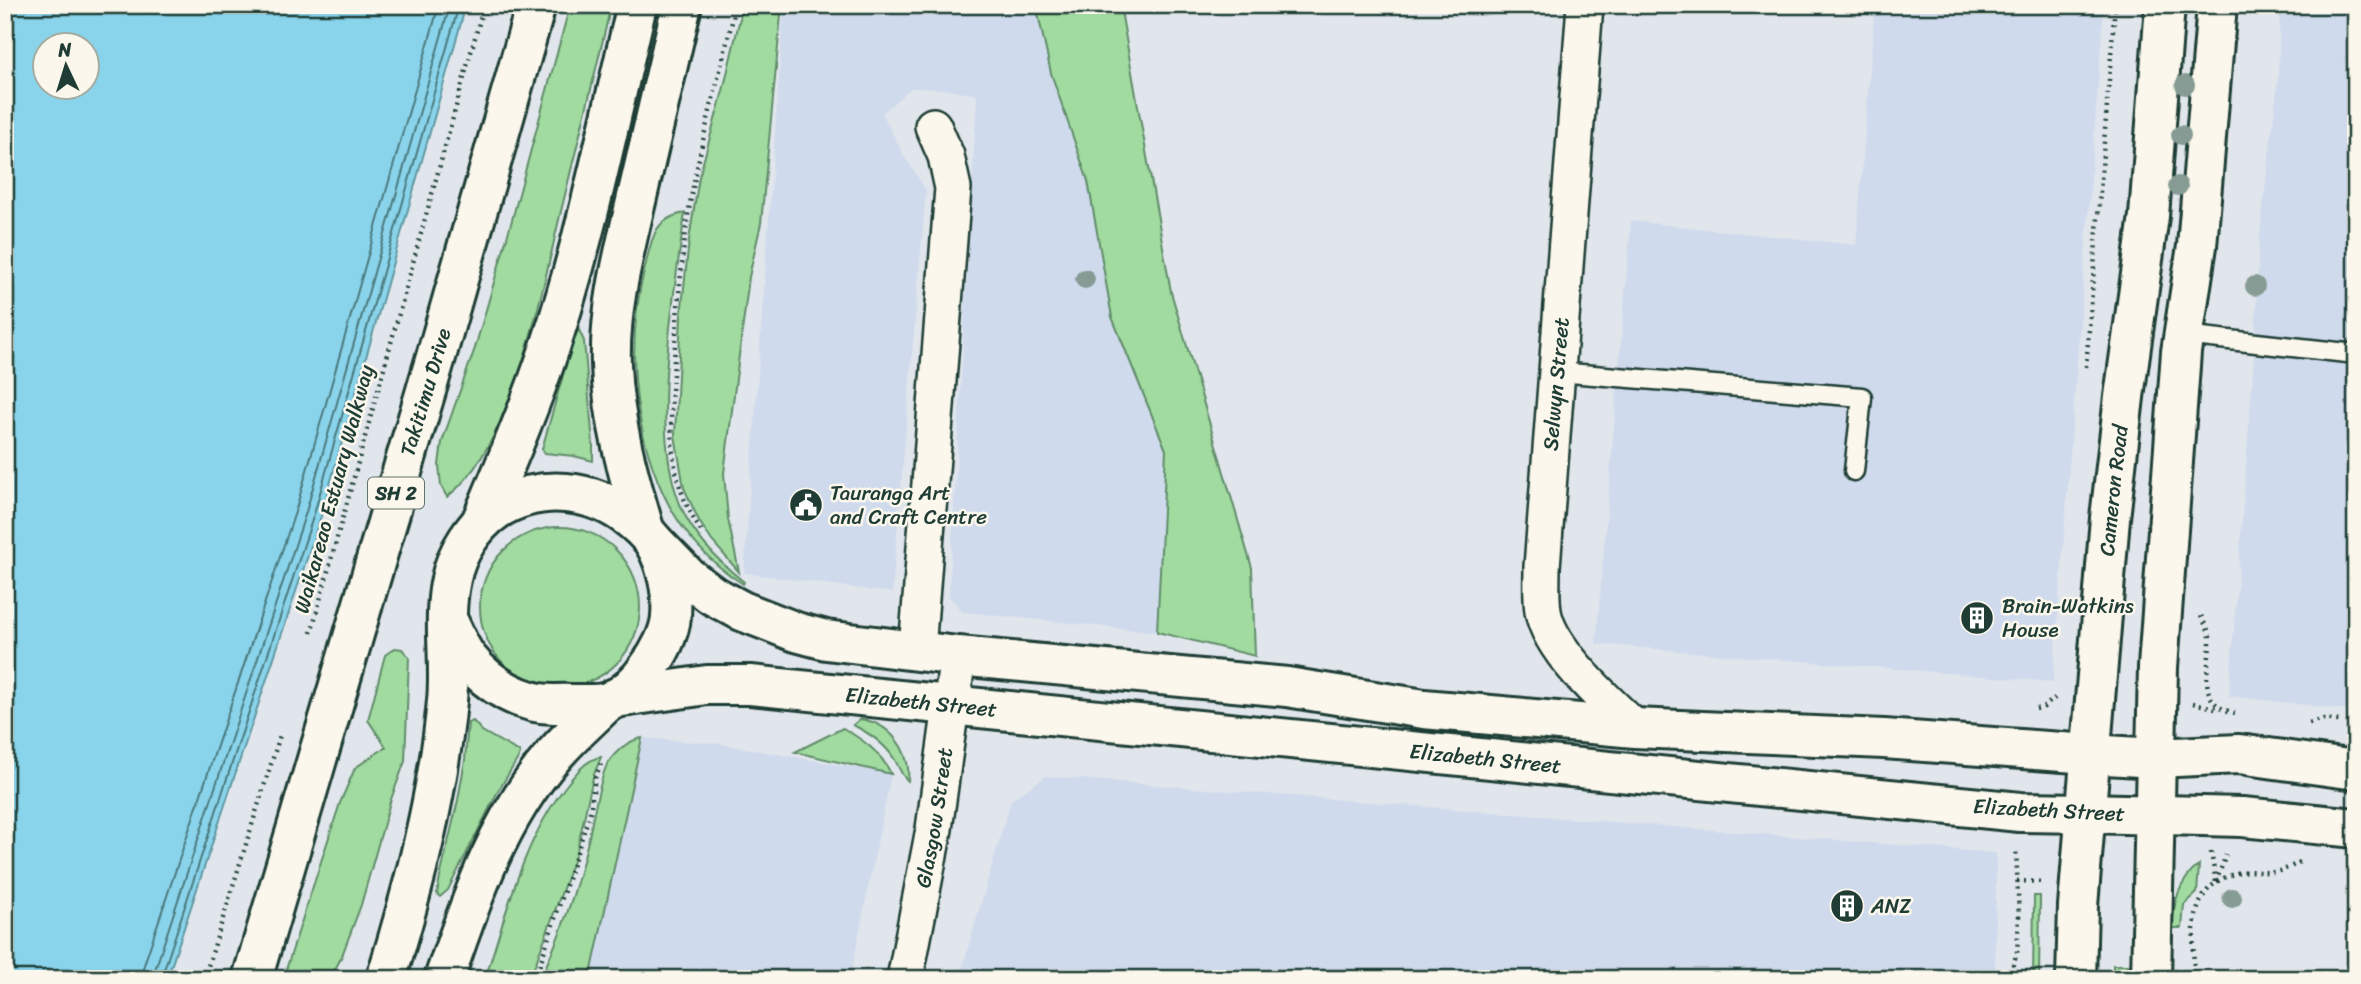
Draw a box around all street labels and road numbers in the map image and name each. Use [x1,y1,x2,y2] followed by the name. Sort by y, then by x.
[1531,316,1581,452] street label: Selwyn Street
[389,324,462,461] street label: Takitimu Drive
[283,360,385,618] street label: Waikareao Estuary Walkway
[2088,421,2140,558] street label: Cameron Road
[368,478,424,508] road number: SH 2
[844,676,999,729] street label: Elizabeth Street
[1408,732,1563,785] street label: Elizabeth Street
[904,745,964,891] street label: Glasgow Street
[1972,787,2126,833] street label: Elizabeth Street

